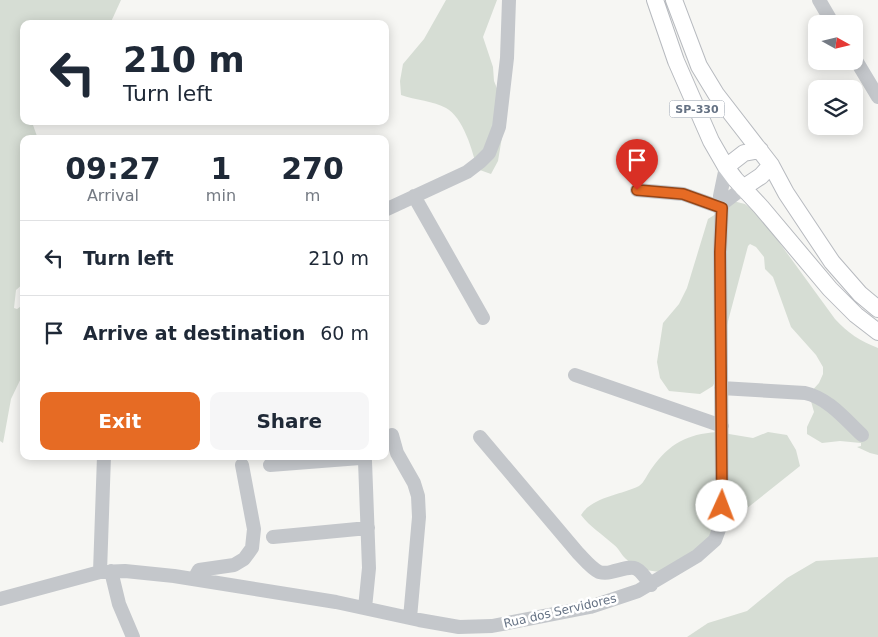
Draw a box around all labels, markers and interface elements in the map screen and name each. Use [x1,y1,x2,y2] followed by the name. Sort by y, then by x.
[808,15,862,70] north arrow
[808,15,863,135] map controls
[40,40,105,105] icon: left
[123,40,245,80] text: 210 m
[808,80,863,135] button: layers
[123,81,212,106] text: Turn left
[670,100,724,118] road number: SP-330
[616,139,658,190] pin
[623,146,651,174] icon: arrive
[65,151,161,186] text: 09:27
[210,151,231,186] text: 1
[281,151,344,186] text: 270
[87,186,139,205] text: Arrival
[206,186,236,205] text: min
[305,186,320,205] text: m
[40,244,68,272] icon: left
[83,247,174,269] text: Turn left
[308,247,369,269] text: 210 m
[40,319,68,347] icon: arrive
[83,322,305,344] text: Arrive at destination
[320,322,369,344] text: 60 m
[40,392,200,450] button: Exit
[210,392,369,450] button: Share
[695,479,747,531] position arrow
[502,591,618,631] street label: Rua dos Servidores

